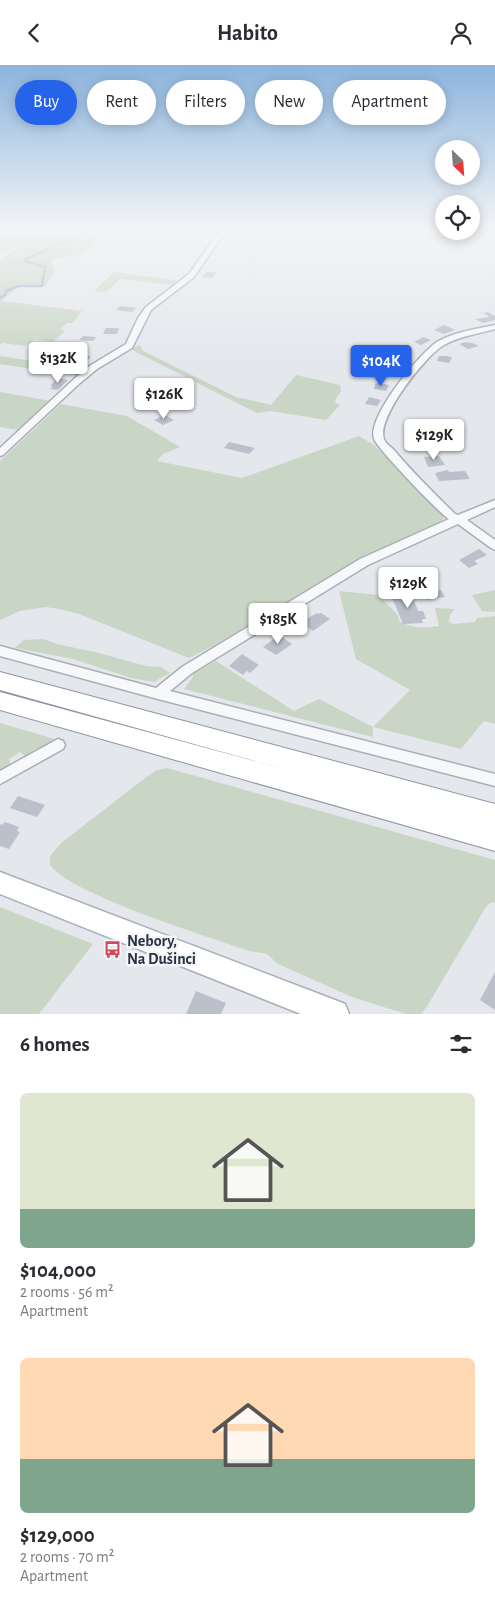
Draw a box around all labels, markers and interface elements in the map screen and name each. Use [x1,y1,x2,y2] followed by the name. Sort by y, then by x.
[20,19,48,47] icon: back
[447,19,475,47] icon: person
[217,22,278,44] text: Habito
[15,80,77,125] chip: Buy
[87,80,156,125] chip: Rent
[166,80,245,125] chip: Filters
[255,80,323,125] chip: New
[333,80,446,125] chip: Apartment
[435,140,480,185] north arrow
[435,140,480,240] map controls
[435,195,480,240] button: locate
[23,341,93,384] pin: $132K
[346,345,416,387] pin: $104K
[40,350,76,366] text: $132K
[362,353,400,369] text: $104K
[129,377,199,420] pin: $126K
[145,386,183,402] text: $126K
[399,419,469,461] pin: $129K
[415,427,453,443] text: $129K
[373,567,443,609] pin: $129K
[389,575,427,591] text: $129K
[243,603,313,645] pin: $185K
[259,611,297,627] text: $185K
[127,933,196,967] place label: Nebory, Na Dušinci
[103,939,123,959] bus stop icon: Nebory, Na Dušinci
[447,1030,475,1058] icon: filters
[20,1034,90,1055] text: 6 homes
[203,1125,293,1215] icon: home
[20,1260,96,1281] text: $104,000
[20,1284,114,1300] text: 2 rooms · 56 m²
[20,1303,88,1319] text: Apartment
[203,1390,293,1480] icon: home
[20,1525,95,1546] text: $129,000
[20,1549,114,1565] text: 2 rooms · 70 m²
[20,1568,88,1584] text: Apartment

